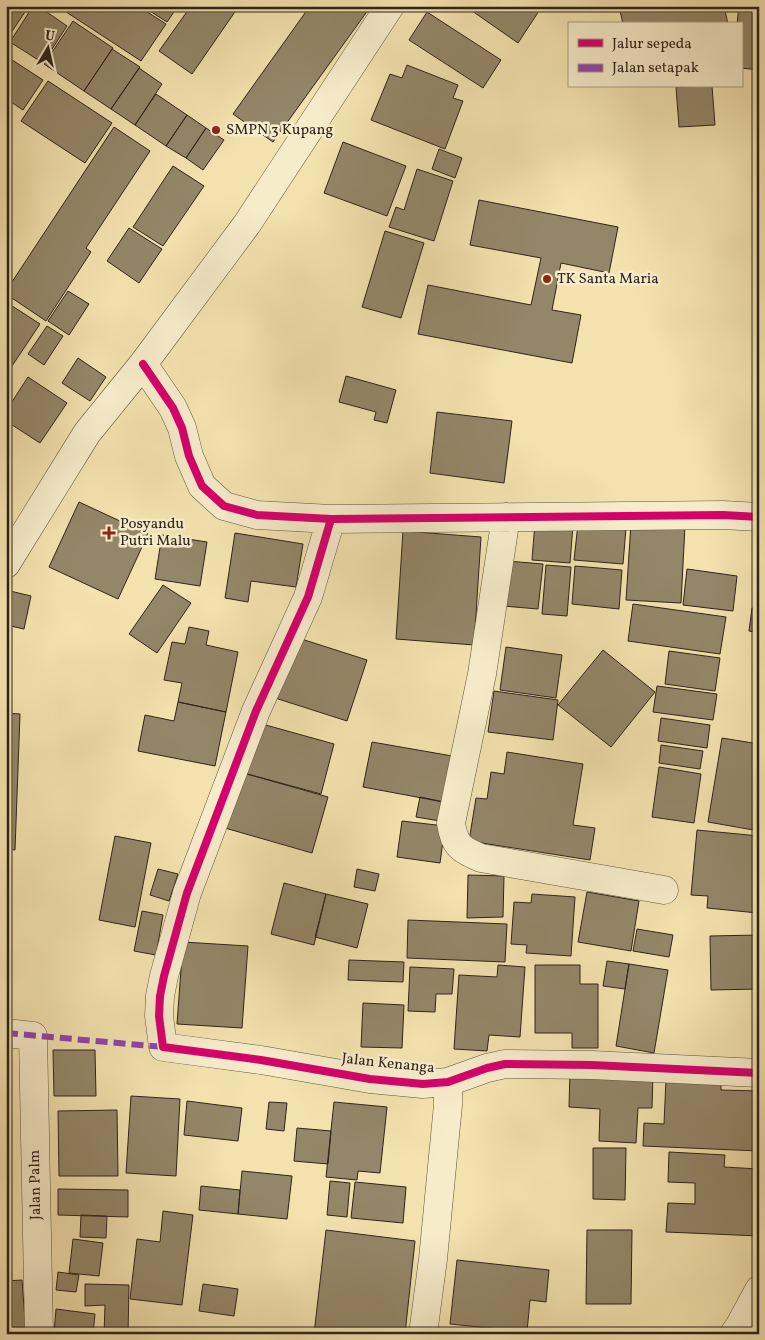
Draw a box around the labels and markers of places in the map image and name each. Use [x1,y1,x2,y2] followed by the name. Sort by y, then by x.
[226,120,333,141] place label: SMPN 3 Kupang
[210,124,222,136] marker: SMPN 3 Kupang
[557,269,659,290] place label: TK Santa Maria
[541,273,553,285] marker: TK Santa Maria
[120,514,191,552] place label: Posyandu Putri Malu
[102,526,116,540] marker: Posyandu Putri Malu

